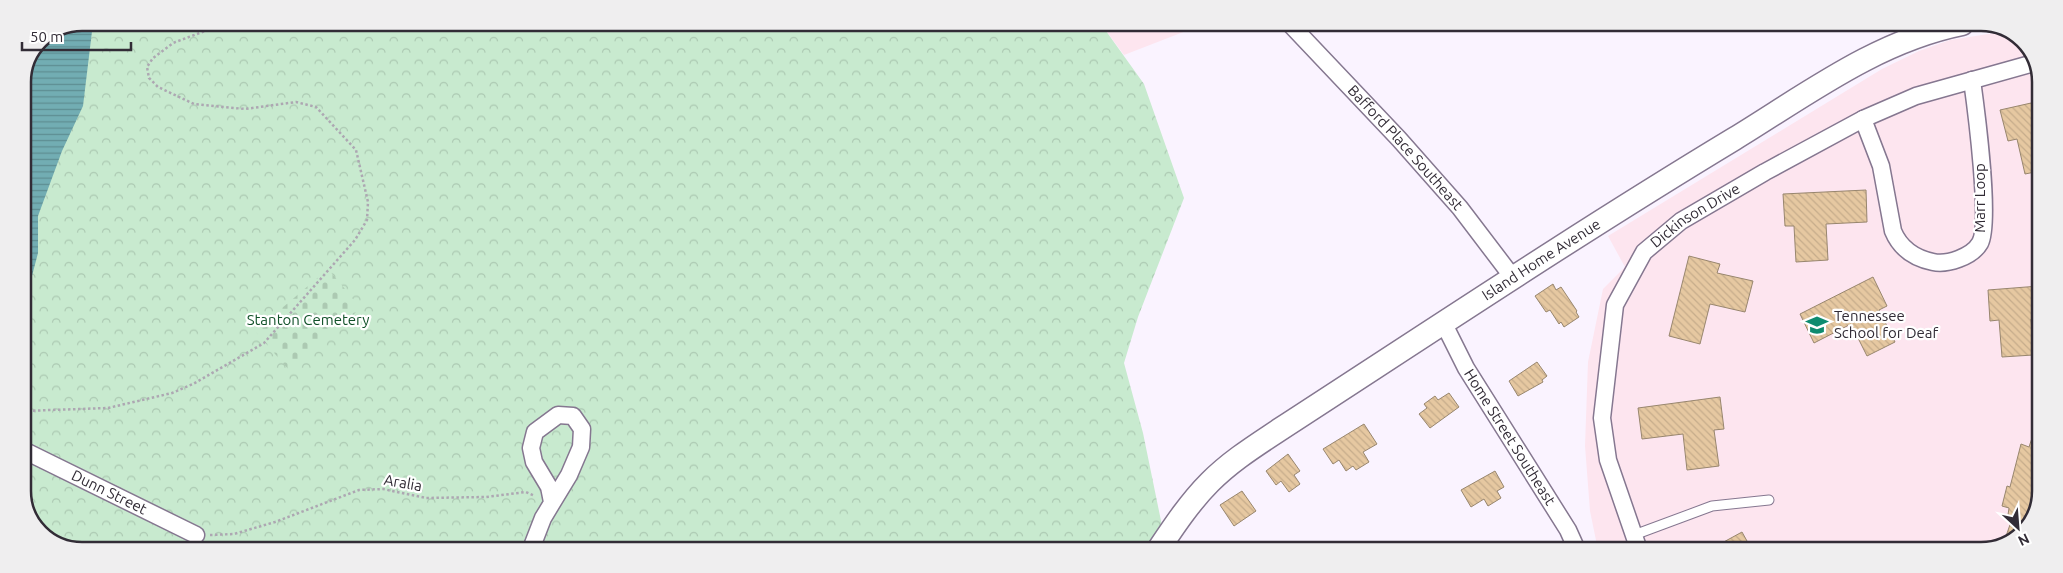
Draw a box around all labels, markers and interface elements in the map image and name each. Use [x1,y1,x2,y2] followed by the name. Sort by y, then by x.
[22,20,131,52] scale bar
[30,28,63,45] text: 50 m
[1344,81,1467,213] street label: Bafford Place Southeast
[1971,163,1988,233] street label: Marr Loop
[1647,180,1743,251] street label: Dickinson Drive
[1479,215,1603,304] street label: Island Home Avenue
[1834,307,1938,341] place label: Tennessee School for Deaf
[247,311,369,328] park label: Stanton Cemetery
[1804,312,1830,338] school or university icon: Tennessee School for Deaf
[1461,366,1559,508] street label: Home Street Southeast
[69,466,150,518] street label: Dunn Street
[383,471,423,494] street label: Aralia
[1993,503,2043,553] north arrow
[2015,530,2032,549] text: N

